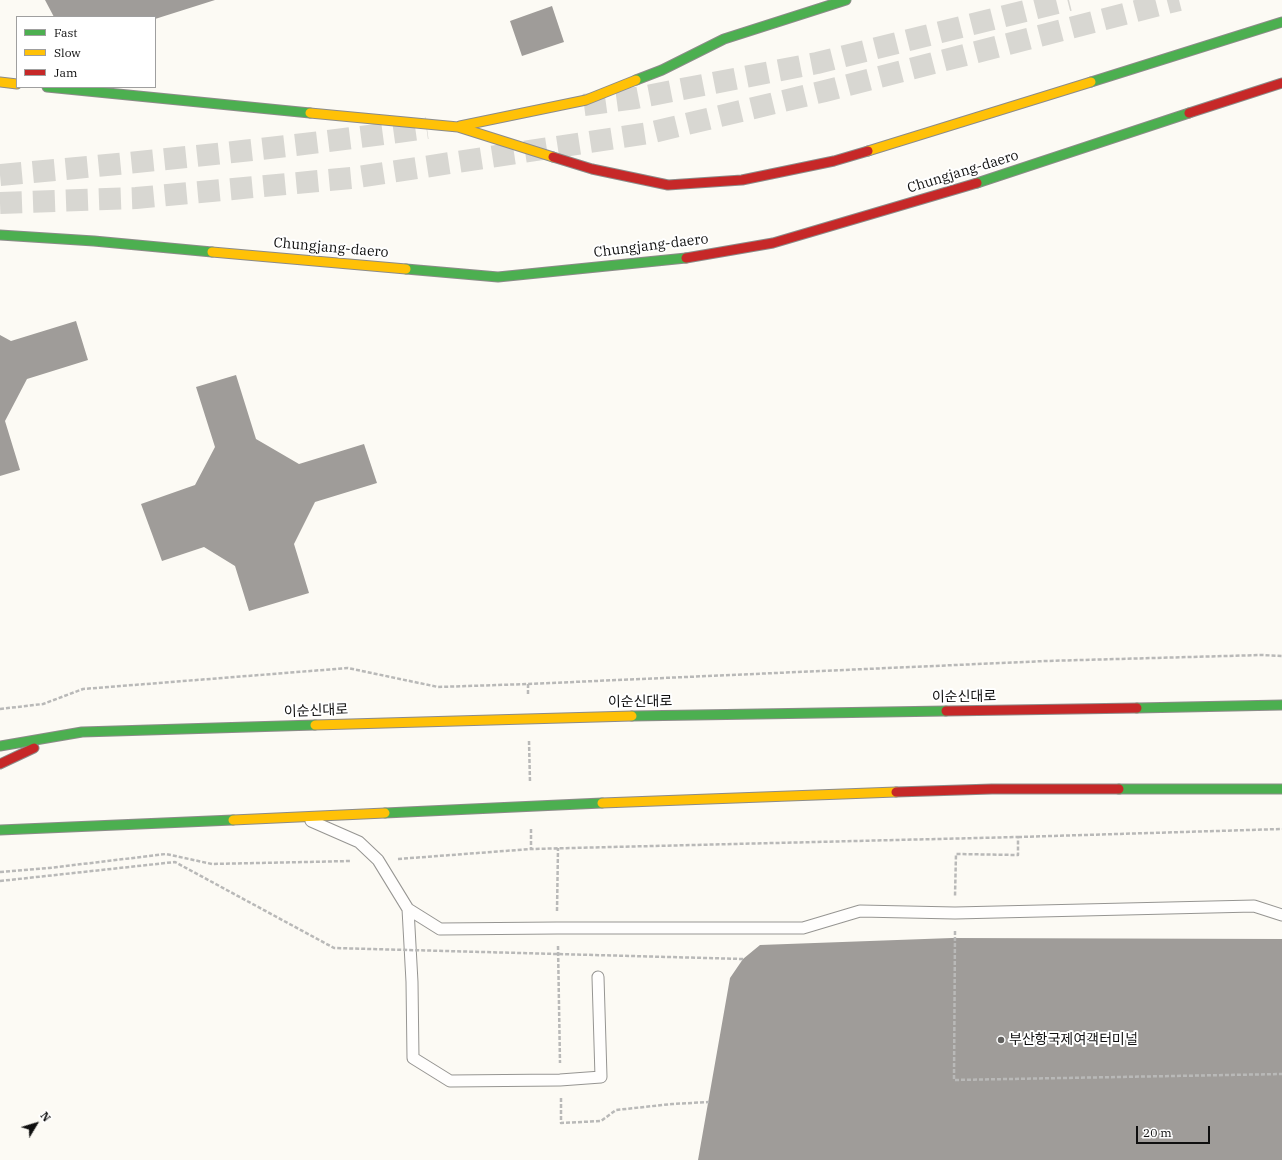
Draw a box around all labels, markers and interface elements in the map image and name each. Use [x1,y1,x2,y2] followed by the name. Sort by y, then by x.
[16,16,156,88] legend
[54,25,78,40] text: Fast
[54,45,81,60] text: Slow
[54,65,77,80] text: Jam
[905,147,1021,197] street label: Chungjang-daero
[593,231,709,261] street label: Chungjang-daero
[273,235,389,261] street label: Chungjang-daero
[932,688,996,706] street label: 이순신대로
[608,693,672,711] street label: 이순신대로
[284,701,348,721] street label: 이순신대로
[1009,1032,1138,1048] place label: 부산항국제여객터미널
[996,1035,1006,1045] marker: 부산항국제여객터미널
[16,1104,56,1144] north arrow
[37,1109,54,1124] text: N
[1138,1118,1212,1144] scale bar
[1143,1125,1172,1140] text: 20 m

